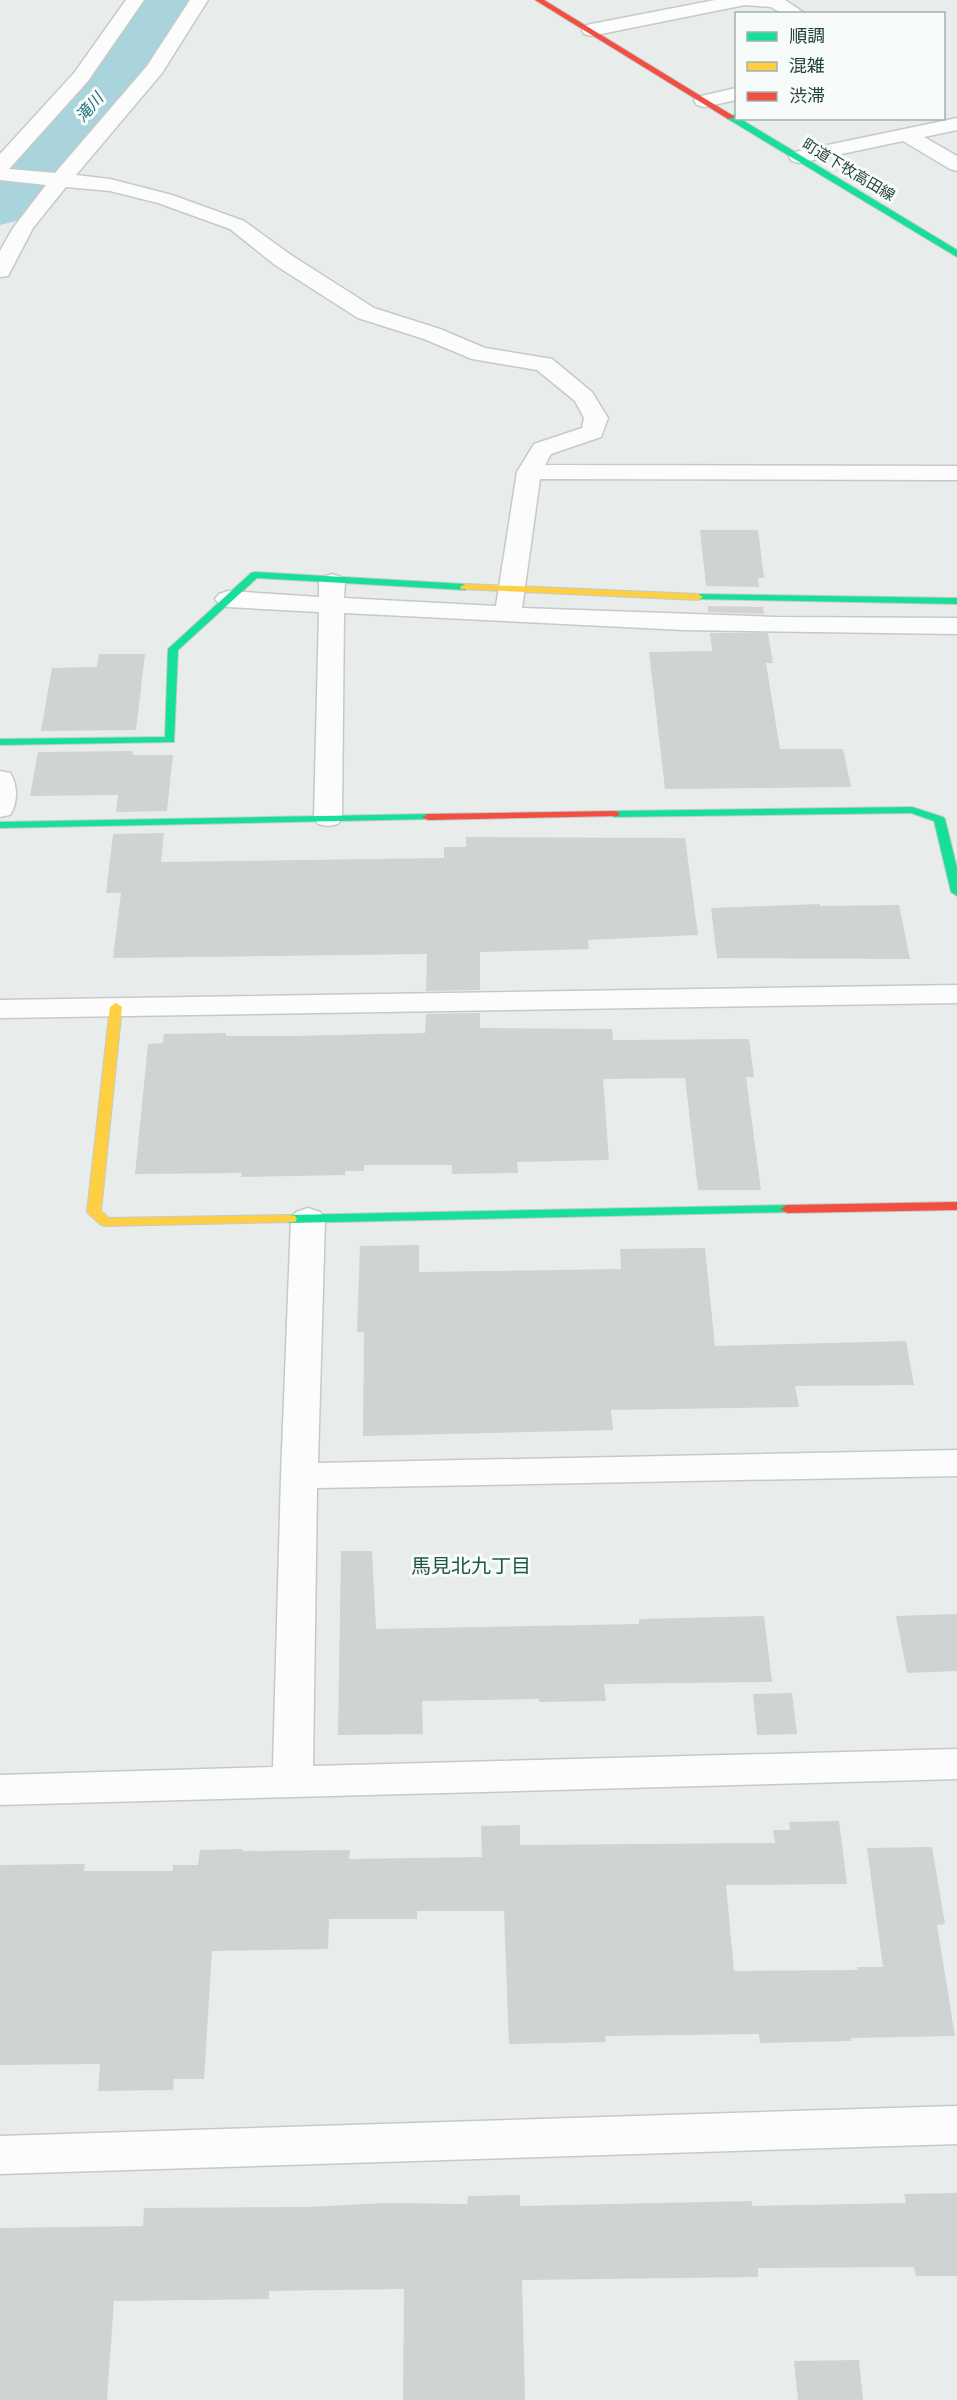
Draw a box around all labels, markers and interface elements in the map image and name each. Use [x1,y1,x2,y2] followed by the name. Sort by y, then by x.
[735,12,945,120] legend
[789,23,825,47] text: 順調
[789,53,825,77] text: 混雑
[789,83,825,107] text: 渋滞
[70,86,109,126] water label: 滝川
[799,133,899,205] street label: 町道下牧高田線
[411,1552,531,1579] district label: 馬見北九丁目

